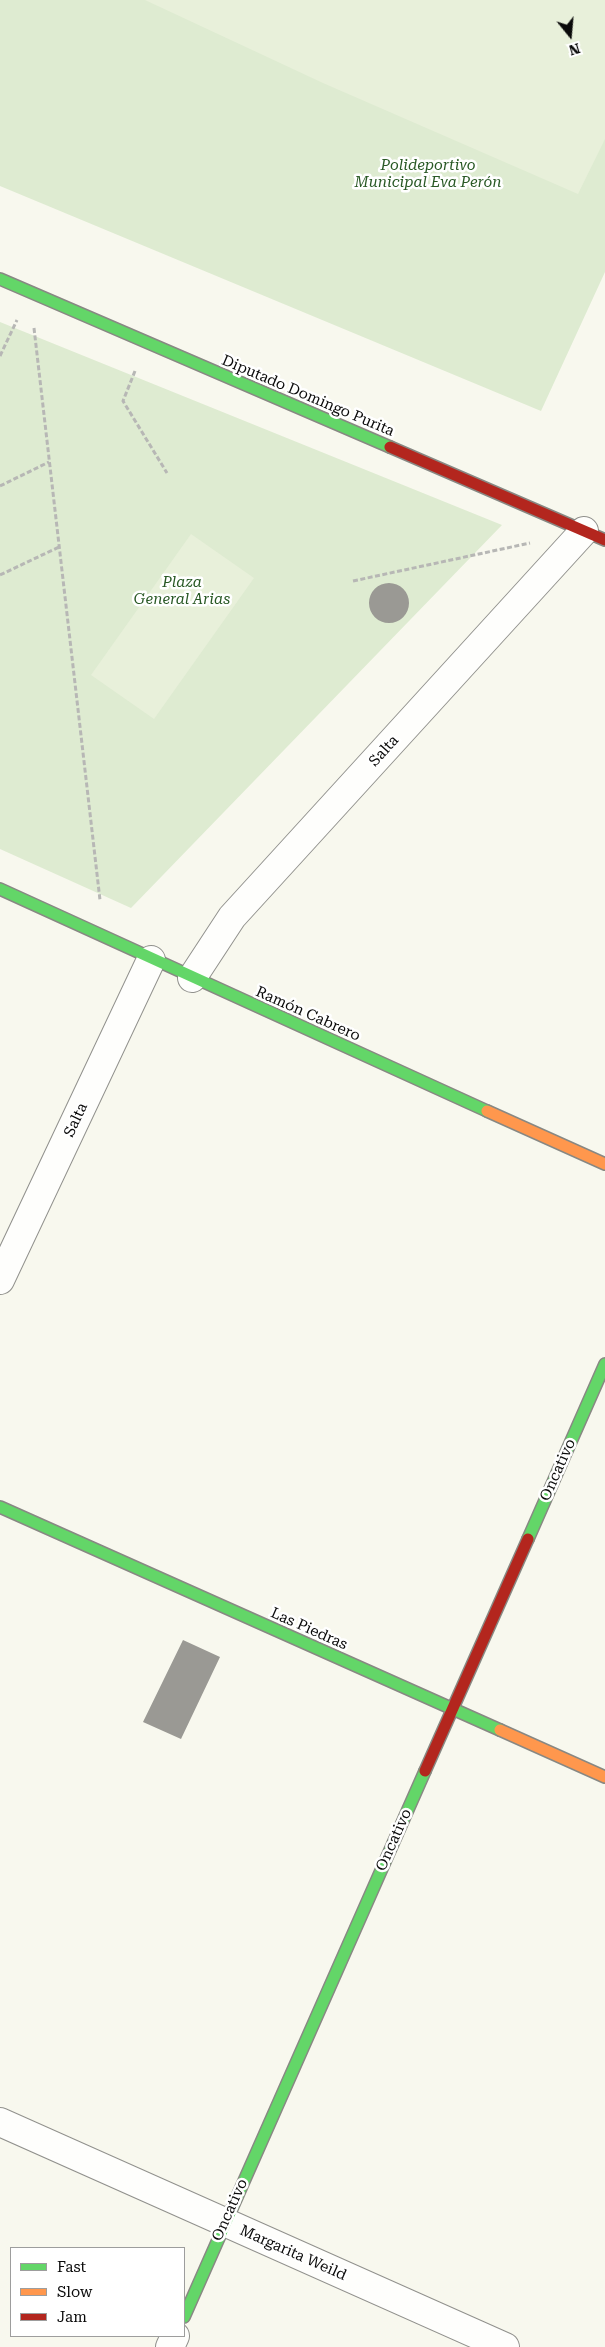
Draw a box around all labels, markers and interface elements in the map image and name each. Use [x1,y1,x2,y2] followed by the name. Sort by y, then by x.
[545,10,595,60] north arrow
[567,40,582,59] text: N
[354,157,502,192] park label: Polideportivo Municipal Eva Perón
[219,351,397,441] street label: Diputado Domingo Purita
[134,574,230,609] park label: Plaza General Arias
[365,732,403,770] street label: Salta
[253,983,363,1045] street label: Ramón Cabrero
[60,1100,92,1140] street label: Salta
[536,1436,580,1504] street label: Oncativo
[268,1604,350,1654] street label: Las Piedras
[372,1806,416,1874] street label: Oncativo
[208,2176,252,2244] street label: Oncativo
[237,2221,349,2285] street label: Margarita Weild
[10,2247,185,2337] legend
[57,2258,86,2276] text: Fast
[57,2283,92,2301] text: Slow
[57,2308,87,2326] text: Jam

